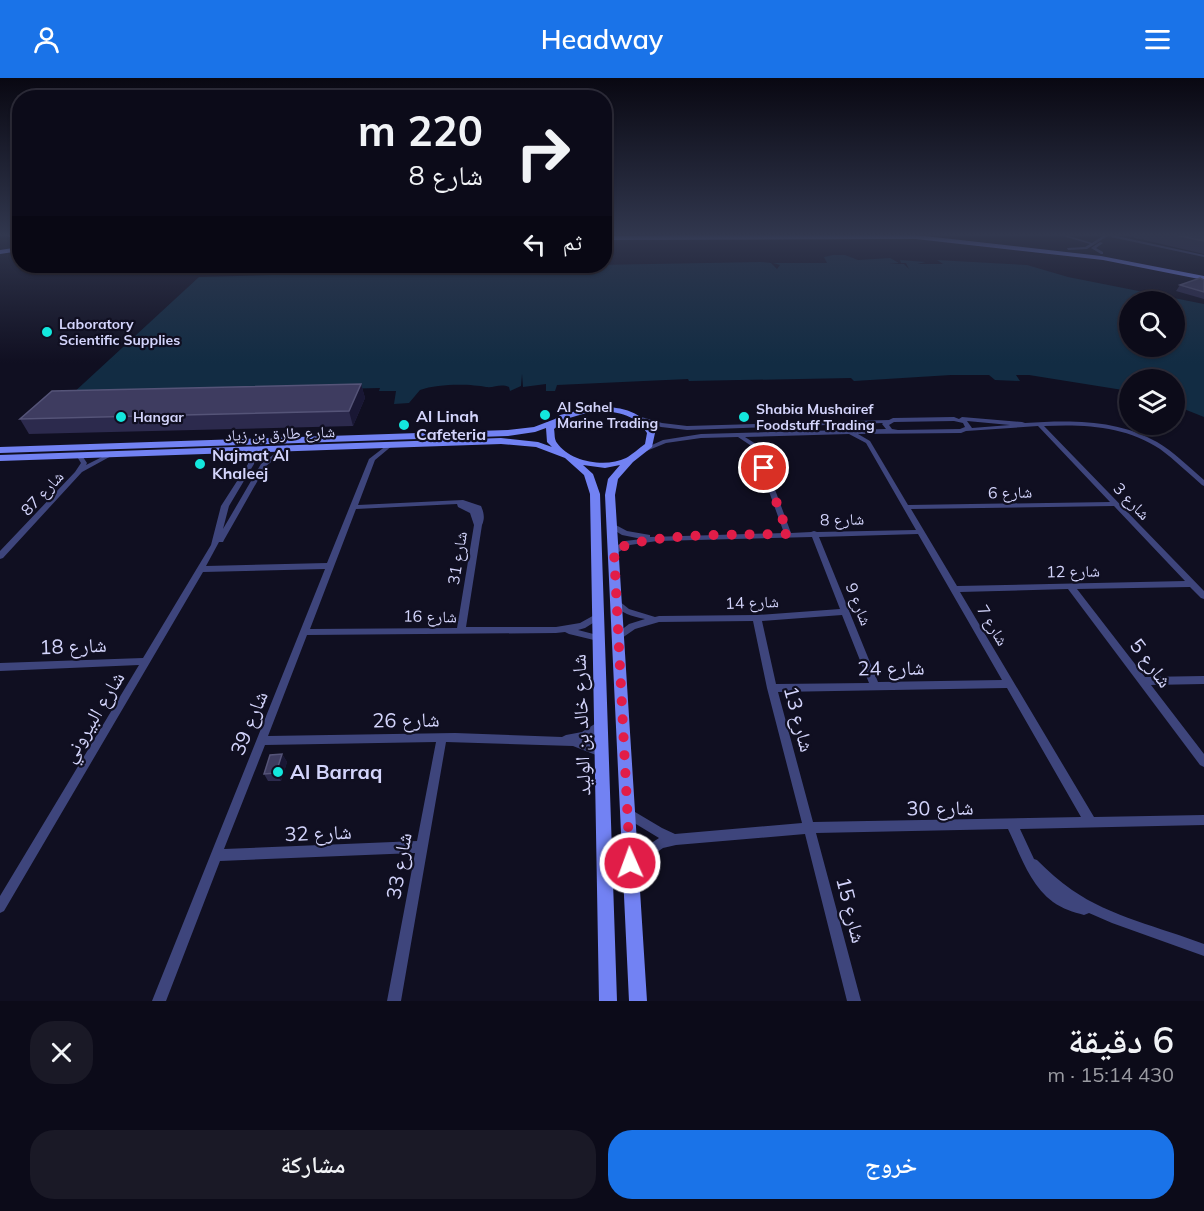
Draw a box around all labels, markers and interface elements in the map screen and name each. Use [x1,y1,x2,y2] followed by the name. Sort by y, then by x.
[541,22,663,56] text: Headway
[30,23,63,56] icon: person
[1141,23,1174,56] icon: menu
[358,104,483,157] text: 220 m
[504,114,582,192] icon: right
[408,158,483,192] text: شارع 8
[518,228,551,261] icon: left
[563,228,582,256] text: ثم
[1119,291,1185,435] map controls
[1119,291,1185,357] button: search
[59,315,180,349] place label: Laboratory Scientific Supplies
[40,325,54,339] marker: Laboratory Scientific Supplies
[1119,369,1185,435] button: layers
[557,398,658,432] place label: Al Sahel Marine Trading
[756,400,875,434] place label: Shabia Mushairef Foodstuff Trading
[416,406,486,444] place label: Al Linah Cafeteria
[133,408,184,426] place label: Hangar
[538,408,552,422] marker: Al Sahel Marine Trading
[114,410,128,424] marker: Hangar
[737,410,751,424] marker: Shabia Mushairef Foodstuff Trading
[397,418,411,432] marker: Al Linah Cafeteria
[225,421,335,446] street label: شارع طارق بن زياد
[738,442,789,493] pin
[212,445,289,483] place label: Najmat Al Khaleej
[747,451,780,484] icon: arrive
[193,457,207,471] marker: Najmat Al Khaleej
[16,467,68,520] street label: شارع 87
[1109,478,1155,525] street label: شارع 3
[988,482,1032,503] street label: شارع 6
[820,509,864,530] street label: شارع 8
[443,530,472,586] street label: شارع 31
[1046,561,1100,582] street label: شارع 12
[841,580,877,629] street label: شارع 9
[725,591,779,614] street label: شارع 14
[972,601,1013,650] street label: شارع 7
[403,606,457,627] street label: شارع 16
[39,632,107,660] street label: شارع 18
[1124,633,1178,693] street label: شارع 5
[566,654,596,796] street label: شارع خالد بن الوليد
[857,654,925,682] street label: شارع 24
[56,667,133,769] street label: شارع البيروني
[778,683,820,755] street label: شارع 13
[224,687,274,759] street label: شارع 39
[372,706,440,734] street label: شارع 26
[290,759,382,784] place label: Al Barraq
[271,765,285,779] marker: Al Barraq
[906,794,974,822] street label: شارع 30
[284,819,352,847] street label: شارع 32
[380,831,418,901] street label: شارع 33
[598,831,662,895] position arrow
[830,874,872,946] street label: شارع 15
[1068,1017,1174,1062] text: 6 دقيقة
[30,1021,93,1084] button: close
[1048,1062,1174,1087] text: 430 m · 15:14
[30,1130,596,1199] button: مشاركة
[608,1130,1174,1199] button: خروج

